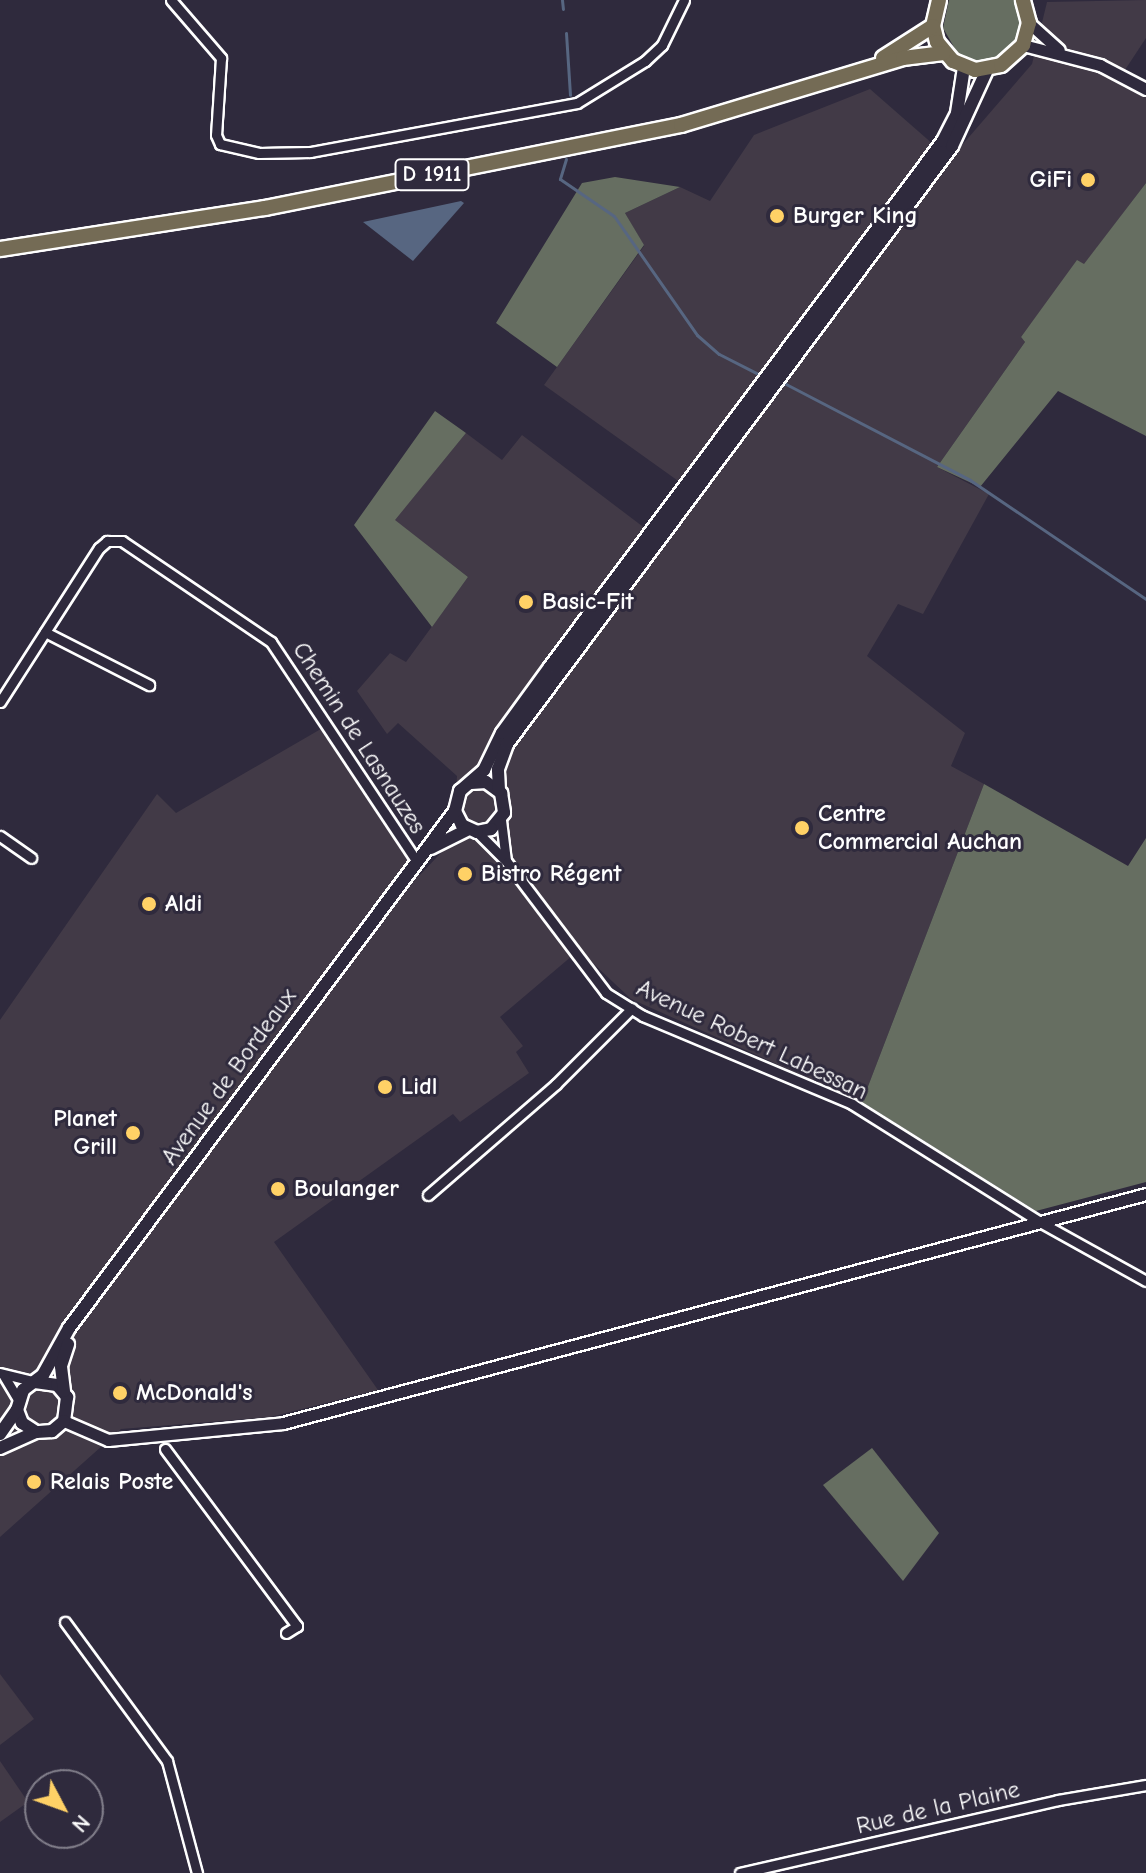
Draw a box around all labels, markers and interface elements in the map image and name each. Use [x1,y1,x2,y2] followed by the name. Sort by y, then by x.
[394,157,470,193] road number: D 1911
[1029,166,1072,194] place label: GiFi
[1079,171,1097,189] marker: GiFi
[793,202,918,230] place label: Burger King
[768,207,786,225] marker: Burger King
[542,588,634,616] place label: Basic-Fit
[517,593,535,611] marker: Basic-Fit
[286,637,432,839] street label: Chemin de Lasnauzes
[818,800,1022,856] place label: Centre Commercial Auchan
[793,819,811,837] marker: Centre Commercial Auchan
[481,860,621,888] place label: Bistro Régent
[456,865,474,883] marker: Bistro Régent
[165,890,202,918] place label: Aldi
[140,895,158,913] marker: Aldi
[632,974,872,1106] street label: Avenue Robert Labessan
[155,983,303,1171] street label: Avenue de Bordeaux
[401,1073,437,1101] place label: Lidl
[376,1078,394,1096] marker: Lidl
[53,1105,117,1161] place label: Planet Grill
[124,1124,142,1142] marker: Planet Grill
[294,1175,399,1203] place label: Boulanger
[269,1180,287,1198] marker: Boulanger
[136,1379,253,1407] place label: McDonald's
[111,1384,129,1402] marker: McDonald's
[50,1468,173,1496] place label: Relais Poste
[25,1473,43,1491] marker: Relais Poste
[24,1769,104,1849] north arrow
[853,1775,1023,1841] street label: Rue de la Plaine
[66,1809,95,1837] text: N

